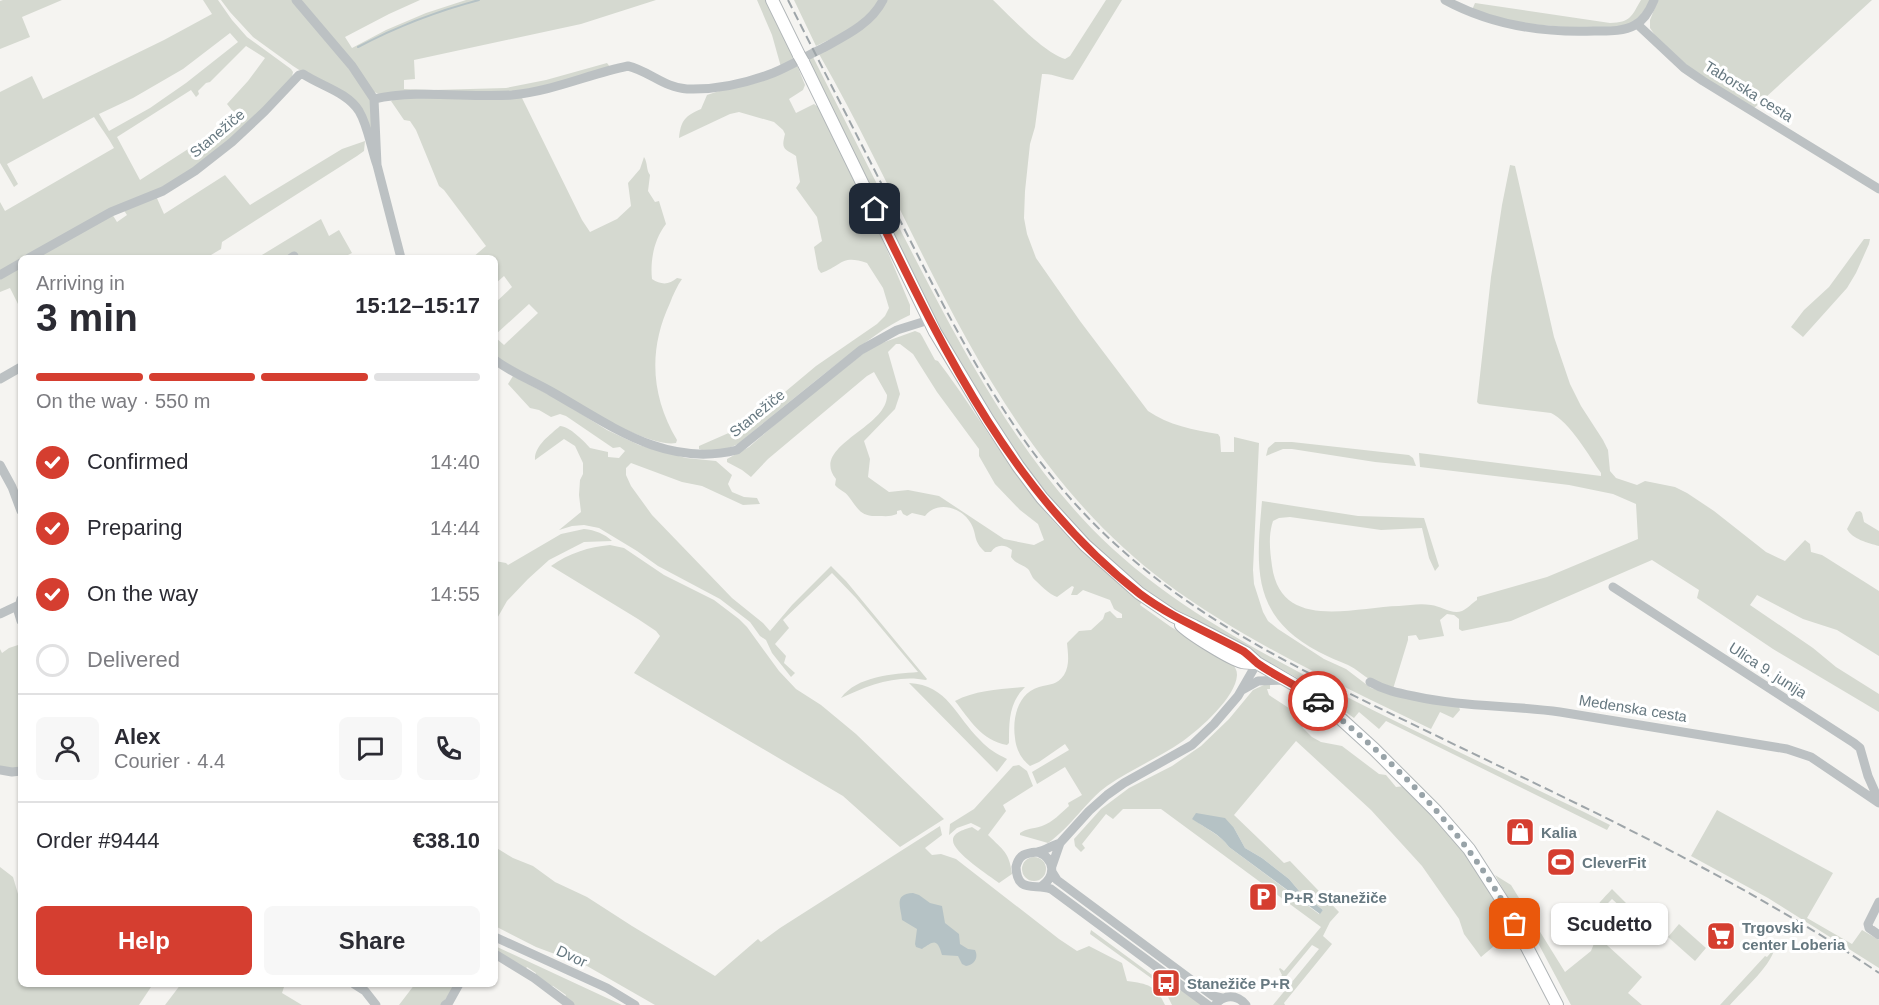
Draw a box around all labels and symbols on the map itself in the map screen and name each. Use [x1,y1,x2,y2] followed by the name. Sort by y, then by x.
[1702,57,1797,125] street label: Taborska cesta
[186,105,248,161] street label: Stanežiče
[849,183,900,234] pin
[726,386,788,440] street label: Stanežiče
[1726,639,1811,702] street label: Ulica 9. junija
[1288,671,1348,731] courier
[1578,691,1689,725] street label: Medenska cesta
[1504,816,1536,848] shop icon: Kalia
[1541,824,1578,841] place label: Kalia
[1545,846,1577,878] sports icon: CleverFit
[1582,854,1646,871] place label: CleverFit
[1247,881,1279,913] parking icon: P+R Stanežiče
[1284,889,1387,906] place label: P+R Stanežiče
[1489,898,1540,949] pin
[1551,903,1668,945] callout: Scudetto
[1742,919,1846,953] place label: Trgovski center Loberia
[1705,920,1737,952] supermarket icon: Trgovski center Loberia
[554,942,590,970] street label: Dvor
[1150,967,1182,999] bus stop icon: Stanežiče P+R
[1187,975,1290,992] place label: Stanežiče P+R

